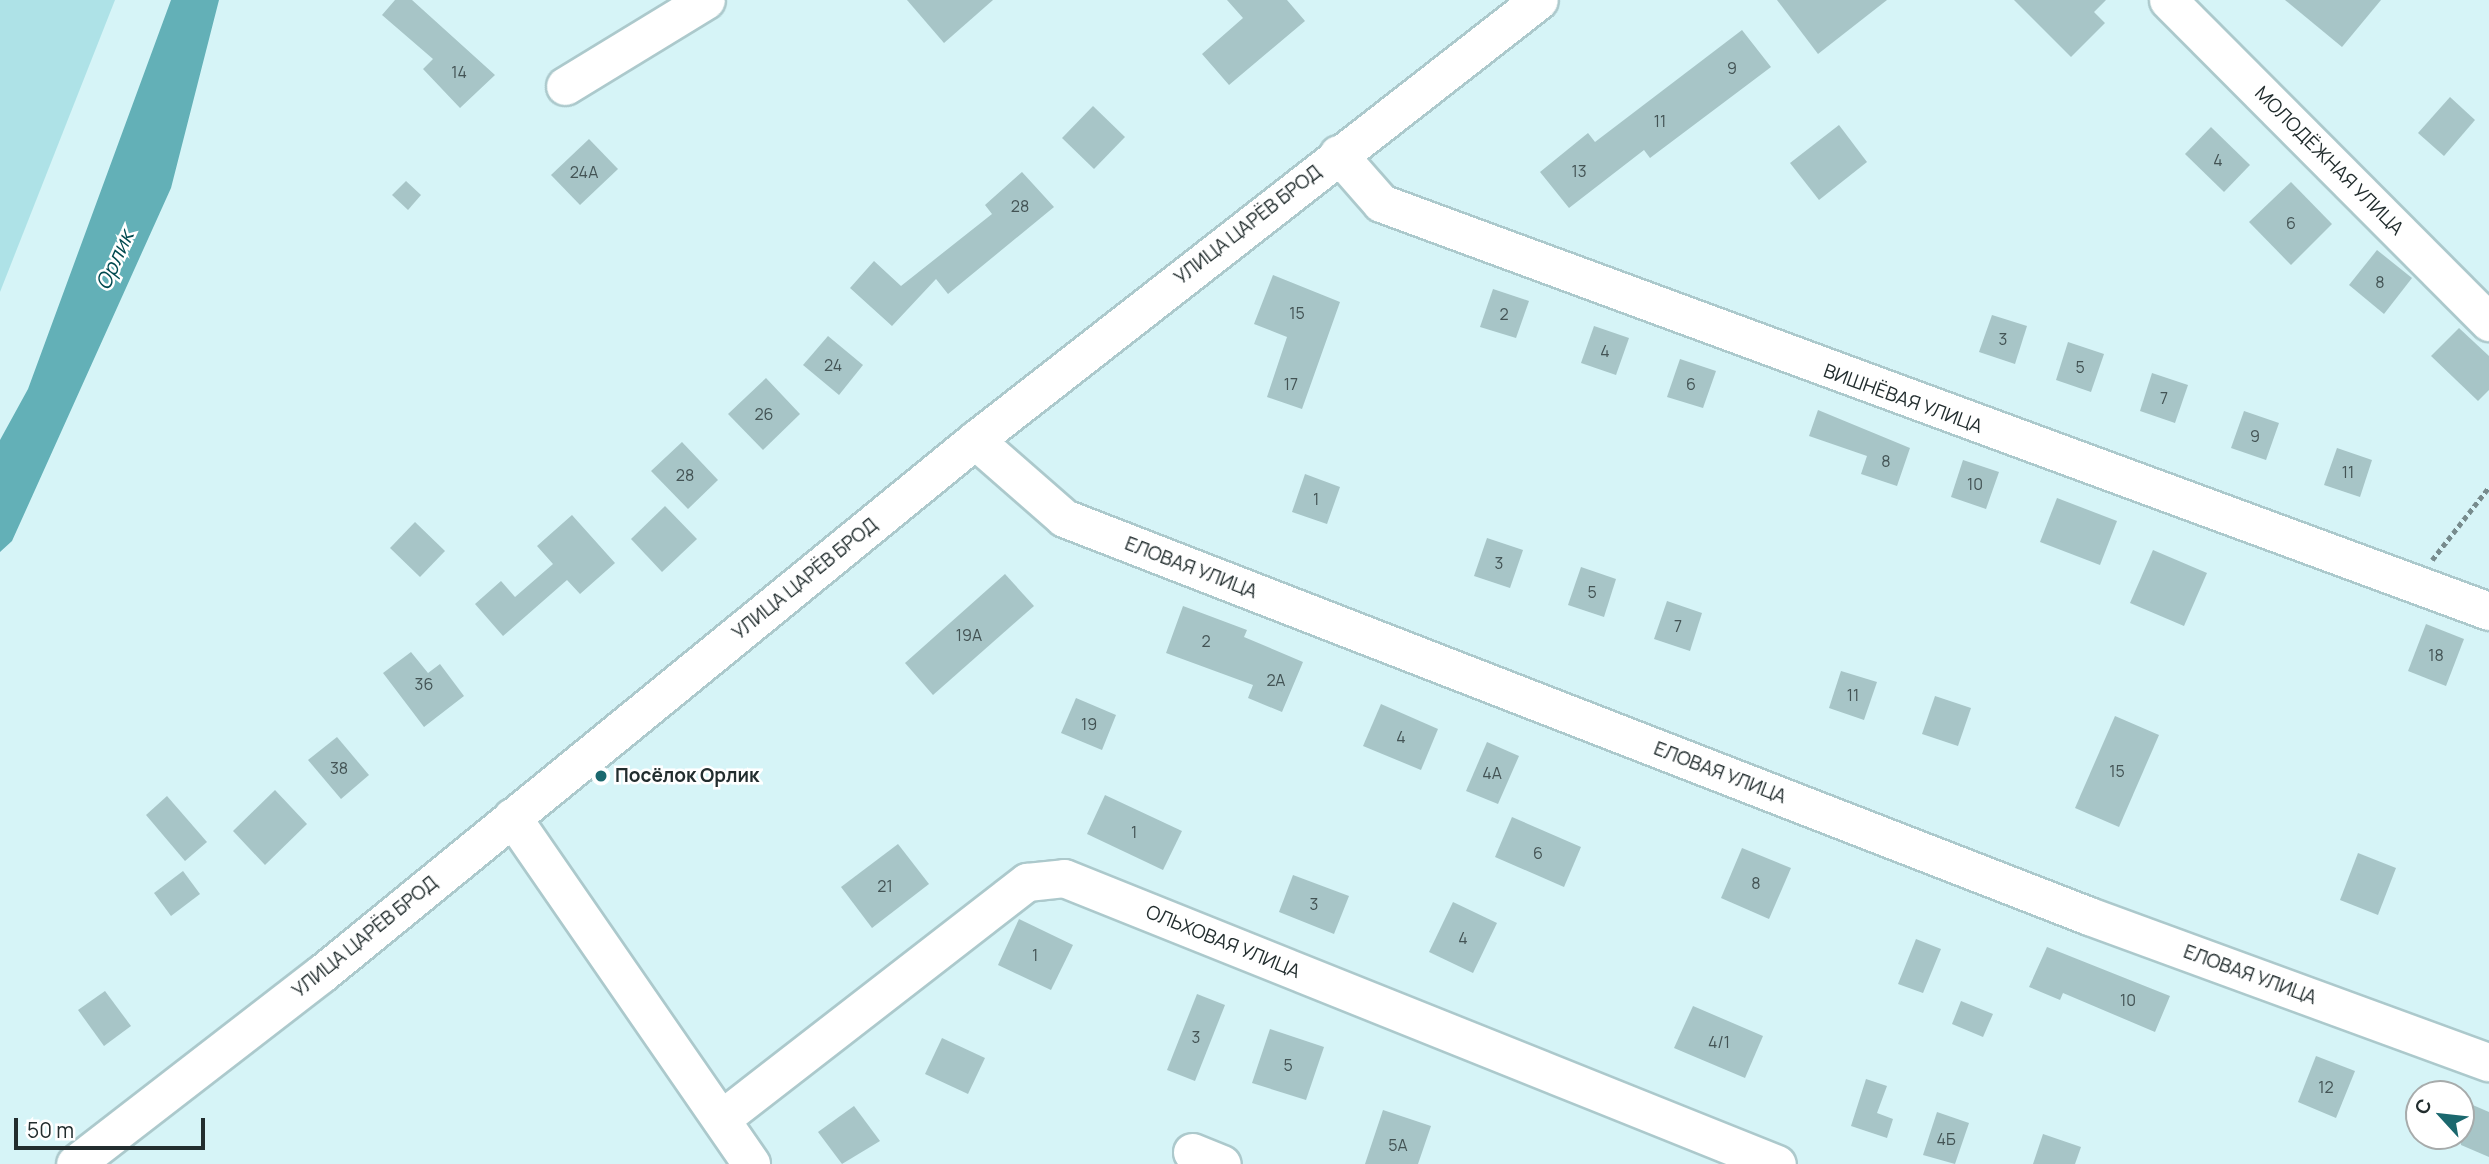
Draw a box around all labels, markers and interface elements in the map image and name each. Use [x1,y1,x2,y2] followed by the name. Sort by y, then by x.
[1727,58,1737,78] house number: 9
[451,62,467,82] house number: 14
[2250,82,2408,240] street label: МОЛОДЁЖНАЯ УЛИЦА
[1654,111,1666,131] house number: 11
[2213,150,2223,170] house number: 4
[1170,161,1326,289] street label: УЛИЦА ЦАРЁВ БРОД
[1571,161,1587,181] house number: 13
[570,162,598,182] house number: 24А
[1011,196,1029,216] house number: 28
[2286,213,2296,233] house number: 6
[90,227,138,293] water label: Орлик
[2375,272,2385,292] house number: 8
[1289,303,1305,323] house number: 15
[1499,304,1509,324] house number: 2
[1999,329,2007,349] house number: 3
[1600,341,1610,361] house number: 4
[824,355,842,375] house number: 24
[2075,357,2085,377] house number: 5
[1820,360,1986,438] street label: ВИШНЁВАЯ УЛИЦА
[1284,374,1298,394] house number: 17
[1686,374,1696,394] house number: 6
[2160,388,2168,408] house number: 7
[754,404,774,424] house number: 26
[2250,426,2260,446] house number: 9
[1881,451,1891,471] house number: 8
[2342,462,2354,482] house number: 11
[676,465,694,485] house number: 28
[1967,474,1983,494] house number: 10
[1313,489,1319,509] house number: 1
[728,514,882,644] street label: УЛИЦА ЦАРЁВ БРОД
[1122,532,1260,604] street label: ЕЛОВАЯ УЛИЦА
[1495,553,1503,573] house number: 3
[1587,582,1597,602] house number: 5
[1674,616,1682,636] house number: 7
[956,625,982,645] house number: 19А
[1201,631,1211,651] house number: 2
[2428,645,2444,665] house number: 18
[1267,670,1285,690] house number: 2А
[415,674,433,694] house number: 36
[1847,685,1859,705] house number: 11
[1081,714,1097,734] house number: 19
[1396,727,1406,747] house number: 4
[1651,737,1789,809] street label: ЕЛОВАЯ УЛИЦА
[330,758,348,778] house number: 38
[2109,761,2125,781] house number: 15
[1482,763,1502,783] house number: 4А
[615,765,759,787] place label: Посёлок Орлик
[593,768,609,784] marker: Посёлок Орлик
[1131,822,1137,842] house number: 1
[1533,843,1543,863] house number: 6
[288,872,442,1002] street label: УЛИЦА ЦАРЁВ БРОД
[1751,873,1761,893] house number: 8
[877,876,893,896] house number: 21
[1310,894,1318,914] house number: 3
[1143,901,1303,983] street label: ОЛЬХОВАЯ УЛИЦА
[1458,928,1468,948] house number: 4
[2180,940,2320,1010] street label: ЕЛОВАЯ УЛИЦА
[1032,945,1038,965] house number: 1
[2120,990,2136,1010] house number: 10
[1192,1027,1200,1047] house number: 3
[1708,1032,1730,1052] house number: 4/1
[1283,1055,1293,1075] house number: 5
[2318,1077,2334,1097] house number: 12
[2405,1080,2475,1150] north arrow
[2408,1094,2438,1119] text: С
[18,1104,208,1148] scale bar
[27,1116,74,1144] text: 50 m
[1936,1129,1956,1149] house number: 4Б
[1388,1135,1408,1155] house number: 5А

